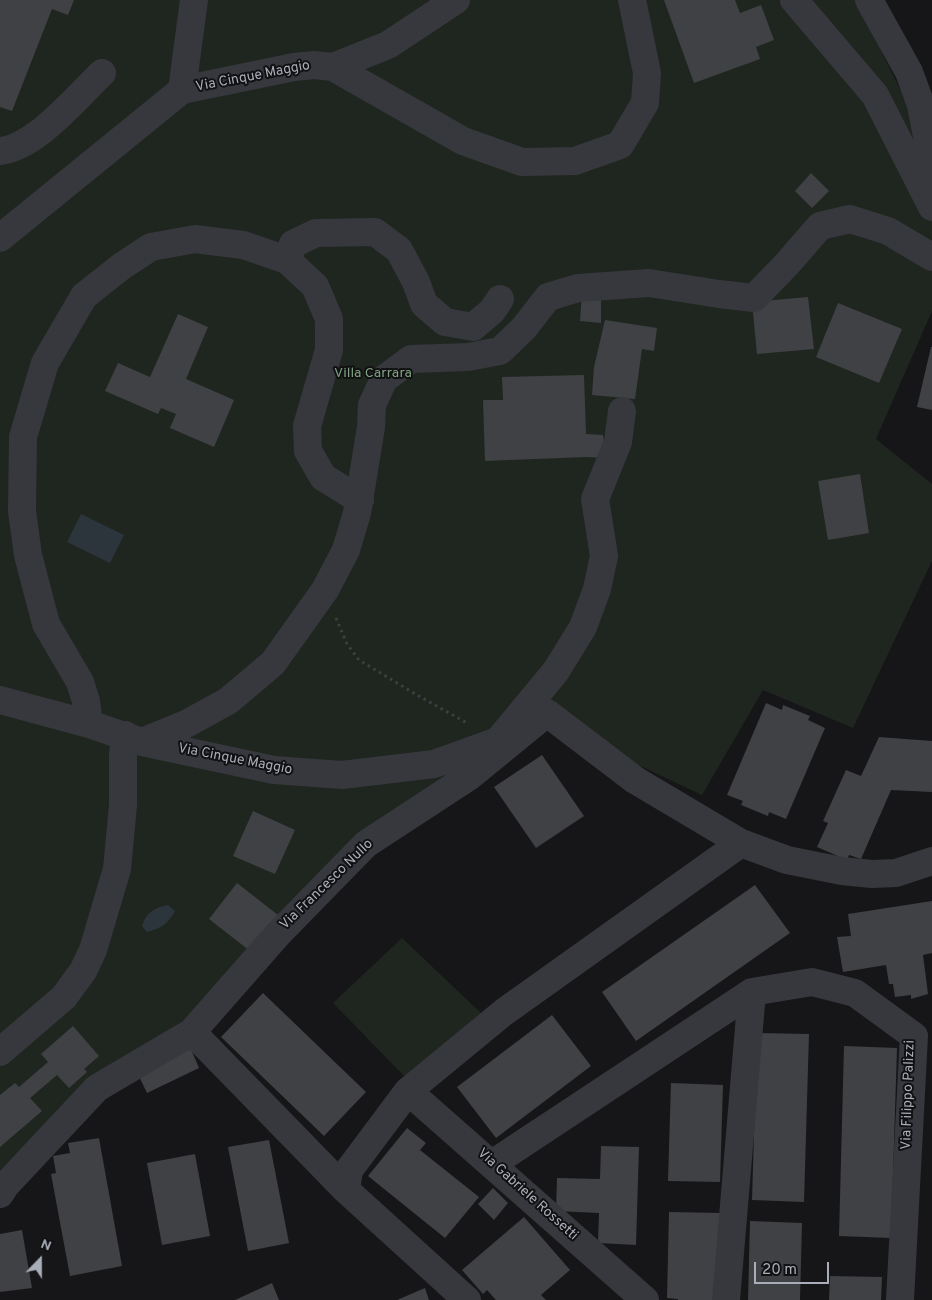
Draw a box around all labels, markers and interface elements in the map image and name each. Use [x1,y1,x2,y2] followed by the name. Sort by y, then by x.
[194,58,312,96] street label: Via Cinque Maggio
[334,366,412,382] park label: Villa Carrara
[176,741,294,779] street label: Via Cinque Maggio
[277,836,377,934] street label: Via Francesco Nullo
[899,1040,919,1150] street label: Via Filippo Palizzi
[473,1145,581,1245] street label: Via Gabriele Rossetti
[15,1235,65,1285] north arrow
[38,1236,54,1255] text: N
[757,1252,832,1284] scale bar
[762,1261,797,1280] text: 20 m

